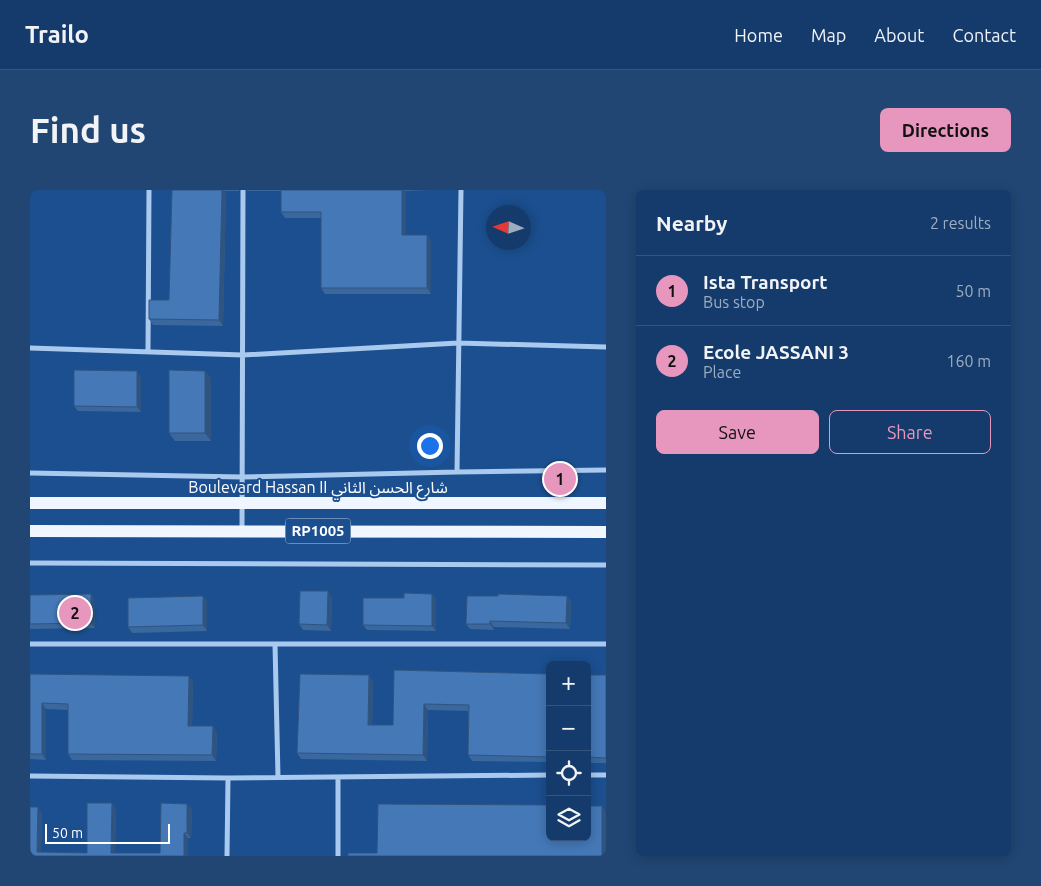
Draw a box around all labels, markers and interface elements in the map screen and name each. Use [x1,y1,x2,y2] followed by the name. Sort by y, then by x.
[25,21,89,48] text: Trailo
[734,25,783,45] text: Home
[811,25,846,45] text: Map
[874,25,924,45] text: About
[952,25,1016,45] text: Contact
[880,108,1011,152] button: Directions
[30,110,146,150] text: Find us
[486,205,531,250] north arrow
[656,211,727,235] text: Nearby
[930,214,991,232] text: 2 results
[703,271,828,293] text: Ista Transport
[667,282,677,300] text: 1
[955,282,991,300] text: 50 m
[703,293,765,311] text: Bus stop
[703,341,849,363] text: Ecole JASSANI 3
[667,352,677,370] text: 2
[946,352,991,370] text: 160 m
[703,363,741,381] text: Place
[656,410,819,454] button: Save
[829,410,991,454] button: Share
[417,433,443,459] your location
[544,460,576,498] pin: 1
[188,478,448,500] street label: Boulevard Hassan II شارع الحسن الثاني
[286,518,350,544] road number: RP1005
[59,594,91,632] pin: 2
[546,661,591,841] map controls
[546,661,591,706] button: +
[546,706,591,751] button: −
[546,751,591,796] button: locate
[546,796,591,841] button: layers
[45,821,170,844] scale bar
[52,825,83,841] text: 50 m

